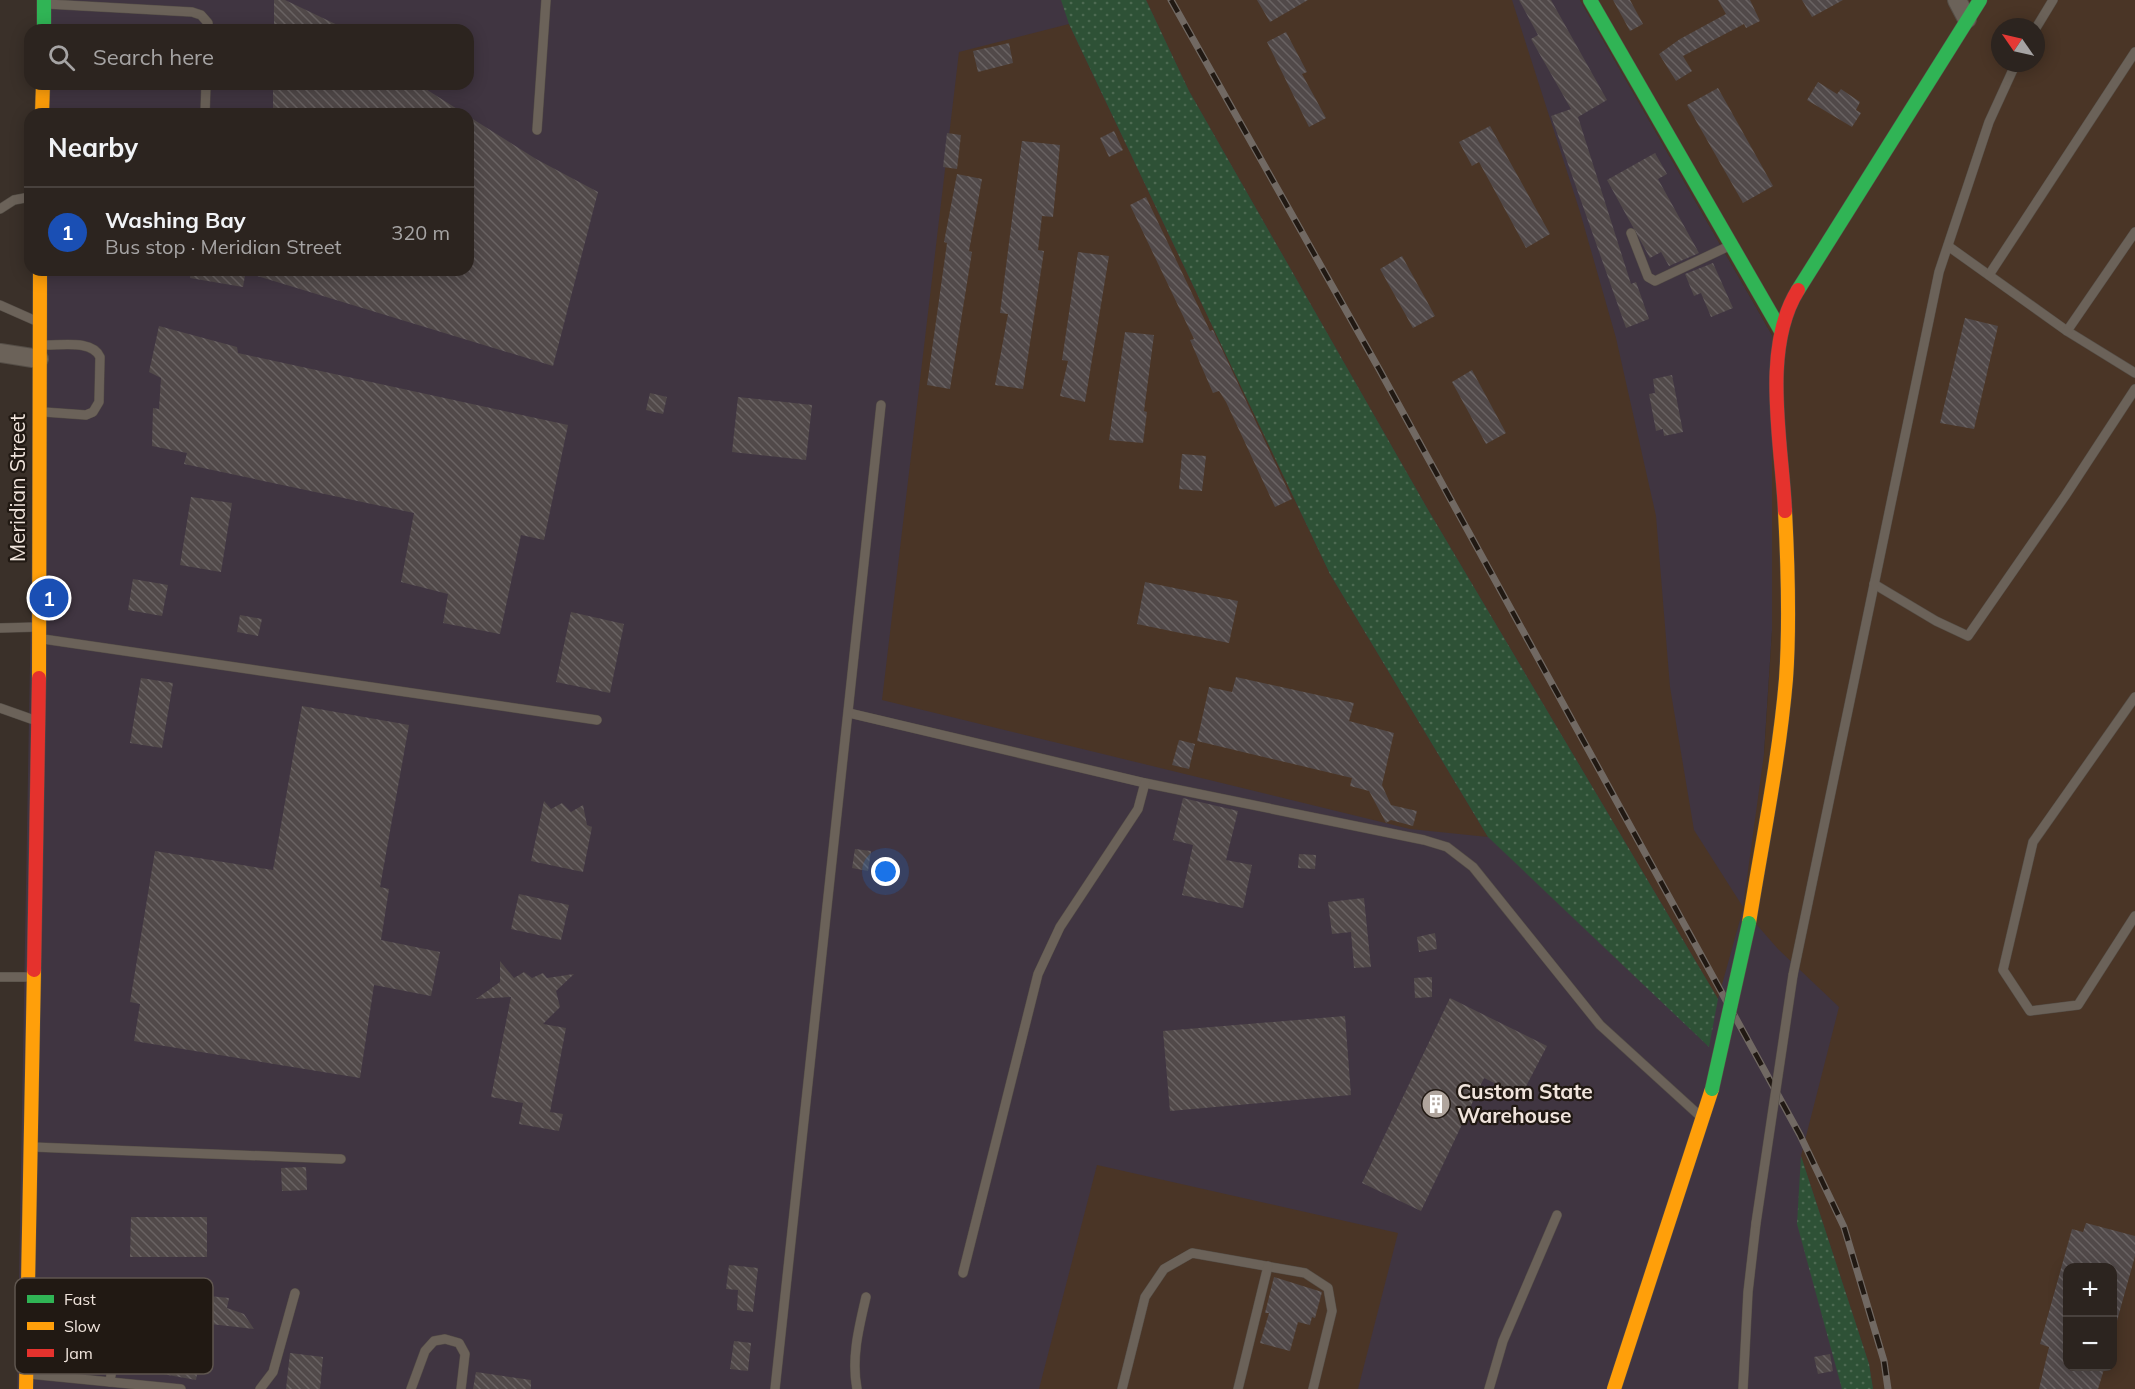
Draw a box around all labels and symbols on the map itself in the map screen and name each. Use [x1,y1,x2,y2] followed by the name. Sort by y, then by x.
[1991,18,2045,72] north arrow
[4,414,30,562] street label: Meridian Street
[29,576,68,620] pin: 1
[871,857,900,886] your location
[1457,1078,1593,1128] place label: Custom State Warehouse
[1420,1088,1452,1120] building icon: Custom State Warehouse
[15,1278,213,1374] legend
[64,1289,96,1309] text: Fast
[64,1316,101,1336] text: Slow
[64,1343,93,1363] text: Jam

